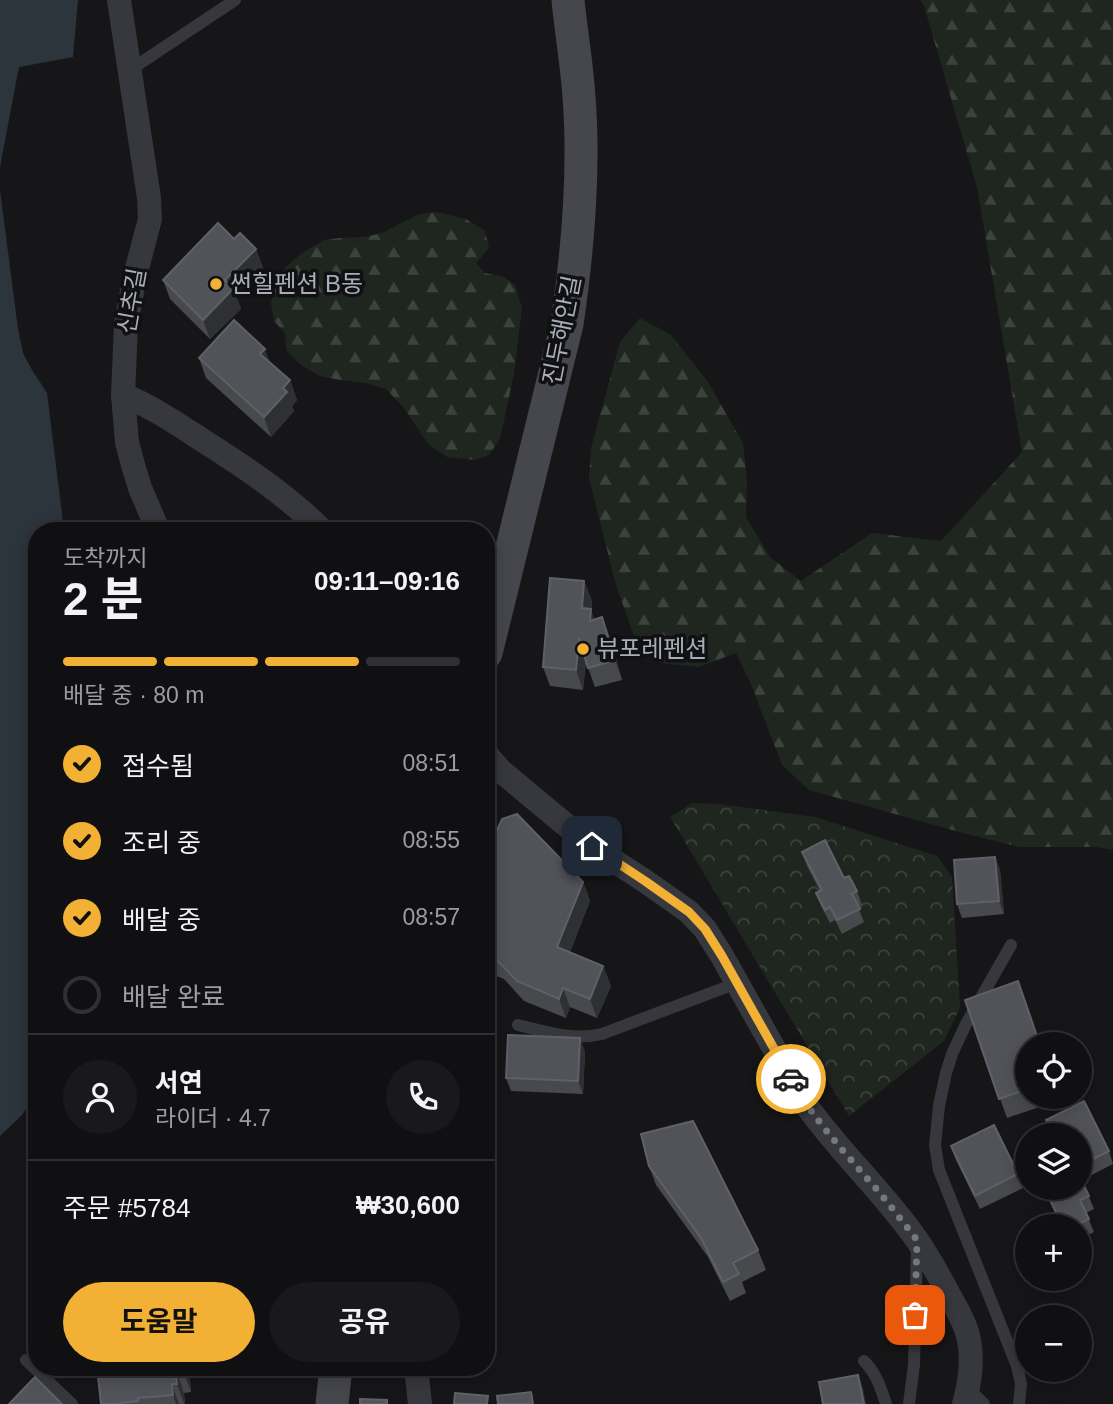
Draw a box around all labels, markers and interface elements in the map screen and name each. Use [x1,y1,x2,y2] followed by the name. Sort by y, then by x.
[112,266,151,336] street label: 신추길
[230,270,363,297] place label: 썬힐펜션 B동
[538,273,585,387] street label: 진두해안길
[208,276,224,292] marker: 썬힐펜션 B동
[63,545,148,571] text: 도착까지
[314,566,460,596] text: 09:11–09:16
[63,573,144,625] text: 2 분
[597,635,707,662] place label: 뷰포레펜션
[575,641,591,657] marker: 뷰포레펜션
[63,682,204,708] text: 배달 중 · 80 m
[63,745,101,783] icon: check
[402,750,460,776] text: 08:51
[122,751,194,781] text: 접수됨
[562,816,622,876] pin
[63,822,101,860] icon: check
[402,827,460,853] text: 08:55
[573,827,611,865] icon: home
[122,828,201,858] text: 조리 중
[63,899,101,937] icon: check
[402,904,460,930] text: 08:57
[122,905,201,935] text: 배달 중
[122,982,225,1012] text: 배달 완료
[1015,1032,1092,1382] map controls
[1015,1032,1092,1109] button: locate
[756,1044,826,1114] courier
[63,1060,137,1134] button: person
[386,1060,460,1134] button: phone
[772,1060,810,1098] icon: car
[155,1068,203,1098] text: 서연
[155,1105,271,1131] text: 라이더 · 4.7
[1015,1123,1092,1200] button: layers
[356,1190,460,1220] text: ₩30,600
[63,1193,190,1223] text: 주문 #5784
[1015,1214,1092,1291] button: +
[63,1282,255,1362] button: 도움말
[269,1282,460,1362] button: 공유
[885,1285,945,1345] pin
[896,1296,934,1334] icon: bag
[1015,1305,1092,1382] button: −

